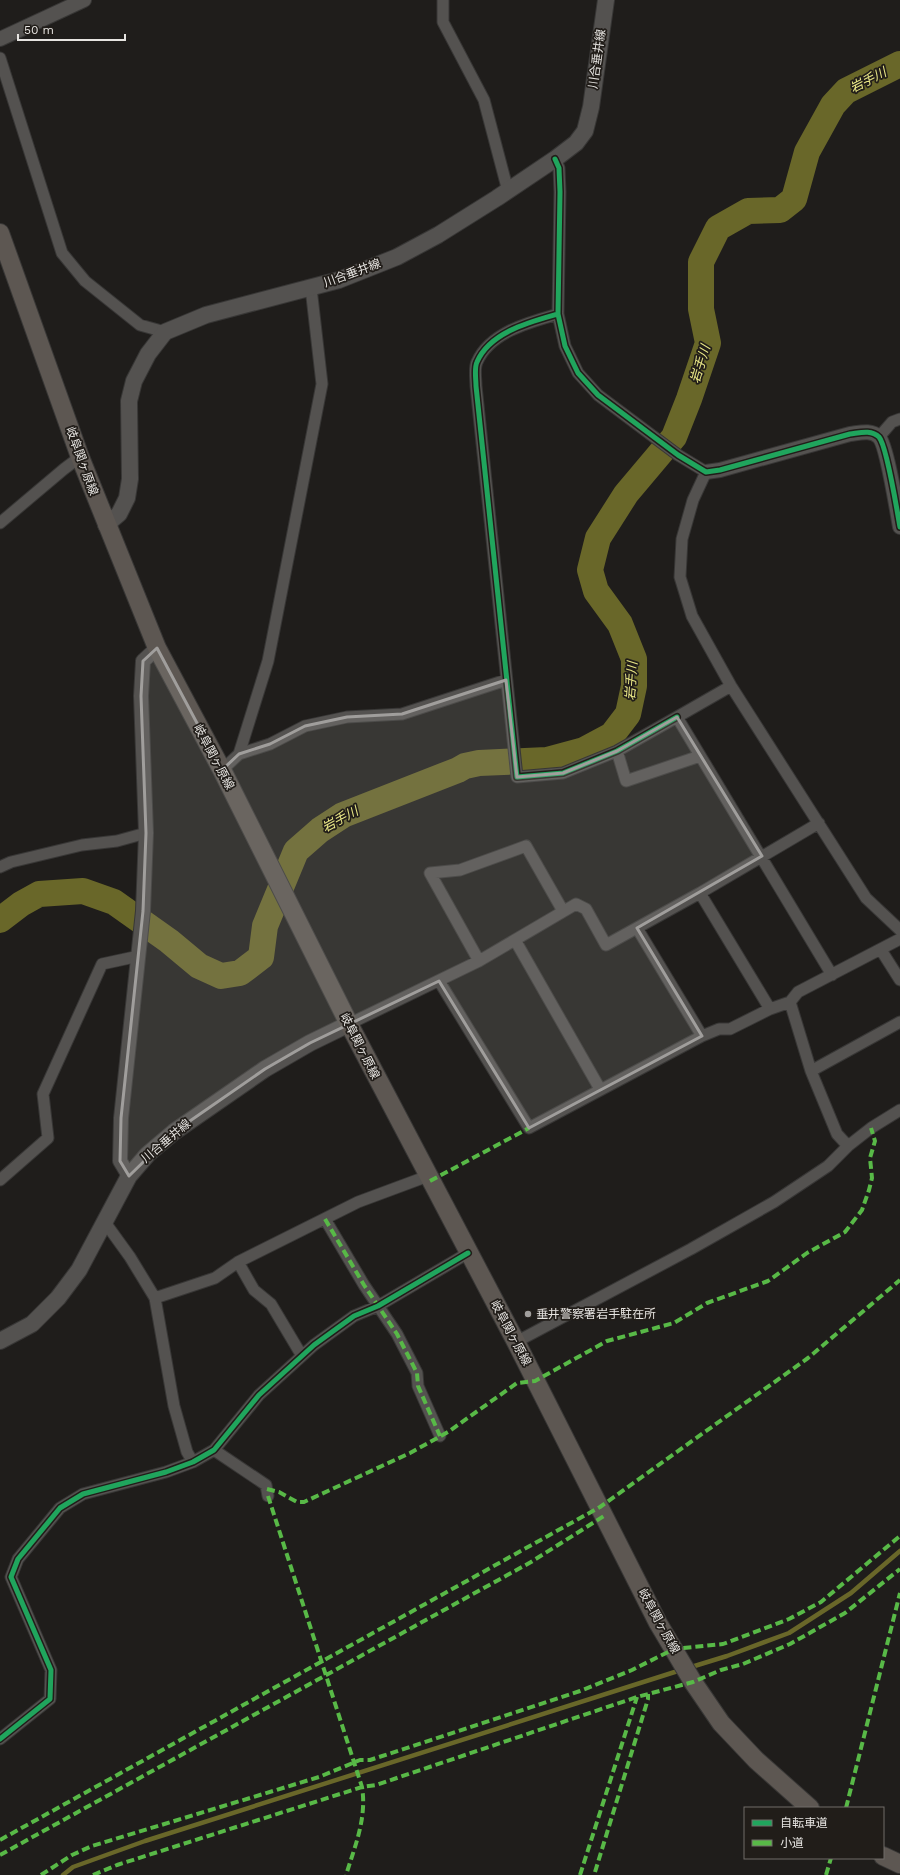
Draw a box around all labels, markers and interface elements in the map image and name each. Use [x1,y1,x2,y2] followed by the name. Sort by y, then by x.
[18,16,125,42] scale bar
[24,23,54,37] text: 50 m
[586,28,608,90] street label: 川合垂井線
[847,64,891,96] water label: 岩手川
[321,256,383,290] street label: 川合垂井線
[687,341,713,385] water label: 岩手川
[63,425,101,497] street label: 岐阜関ヶ原線
[622,659,640,701] water label: 岩手川
[191,722,237,792] street label: 岐阜関ヶ原線
[319,802,362,835] water label: 岩手川
[337,1011,383,1081] street label: 岐阜関ヶ原線
[139,1116,193,1166] street label: 川合垂井線
[488,1298,534,1368] street label: 岐阜関ヶ原線
[536,1307,656,1321] place label: 垂井警察署岩手駐在所
[523,1309,533,1319] marker: 垂井警察署岩手駐在所
[635,1586,683,1656] street label: 岐阜関ヶ原線
[744,1807,884,1859] legend
[780,1816,828,1830] text: 自転車道
[780,1836,804,1850] text: 小道

